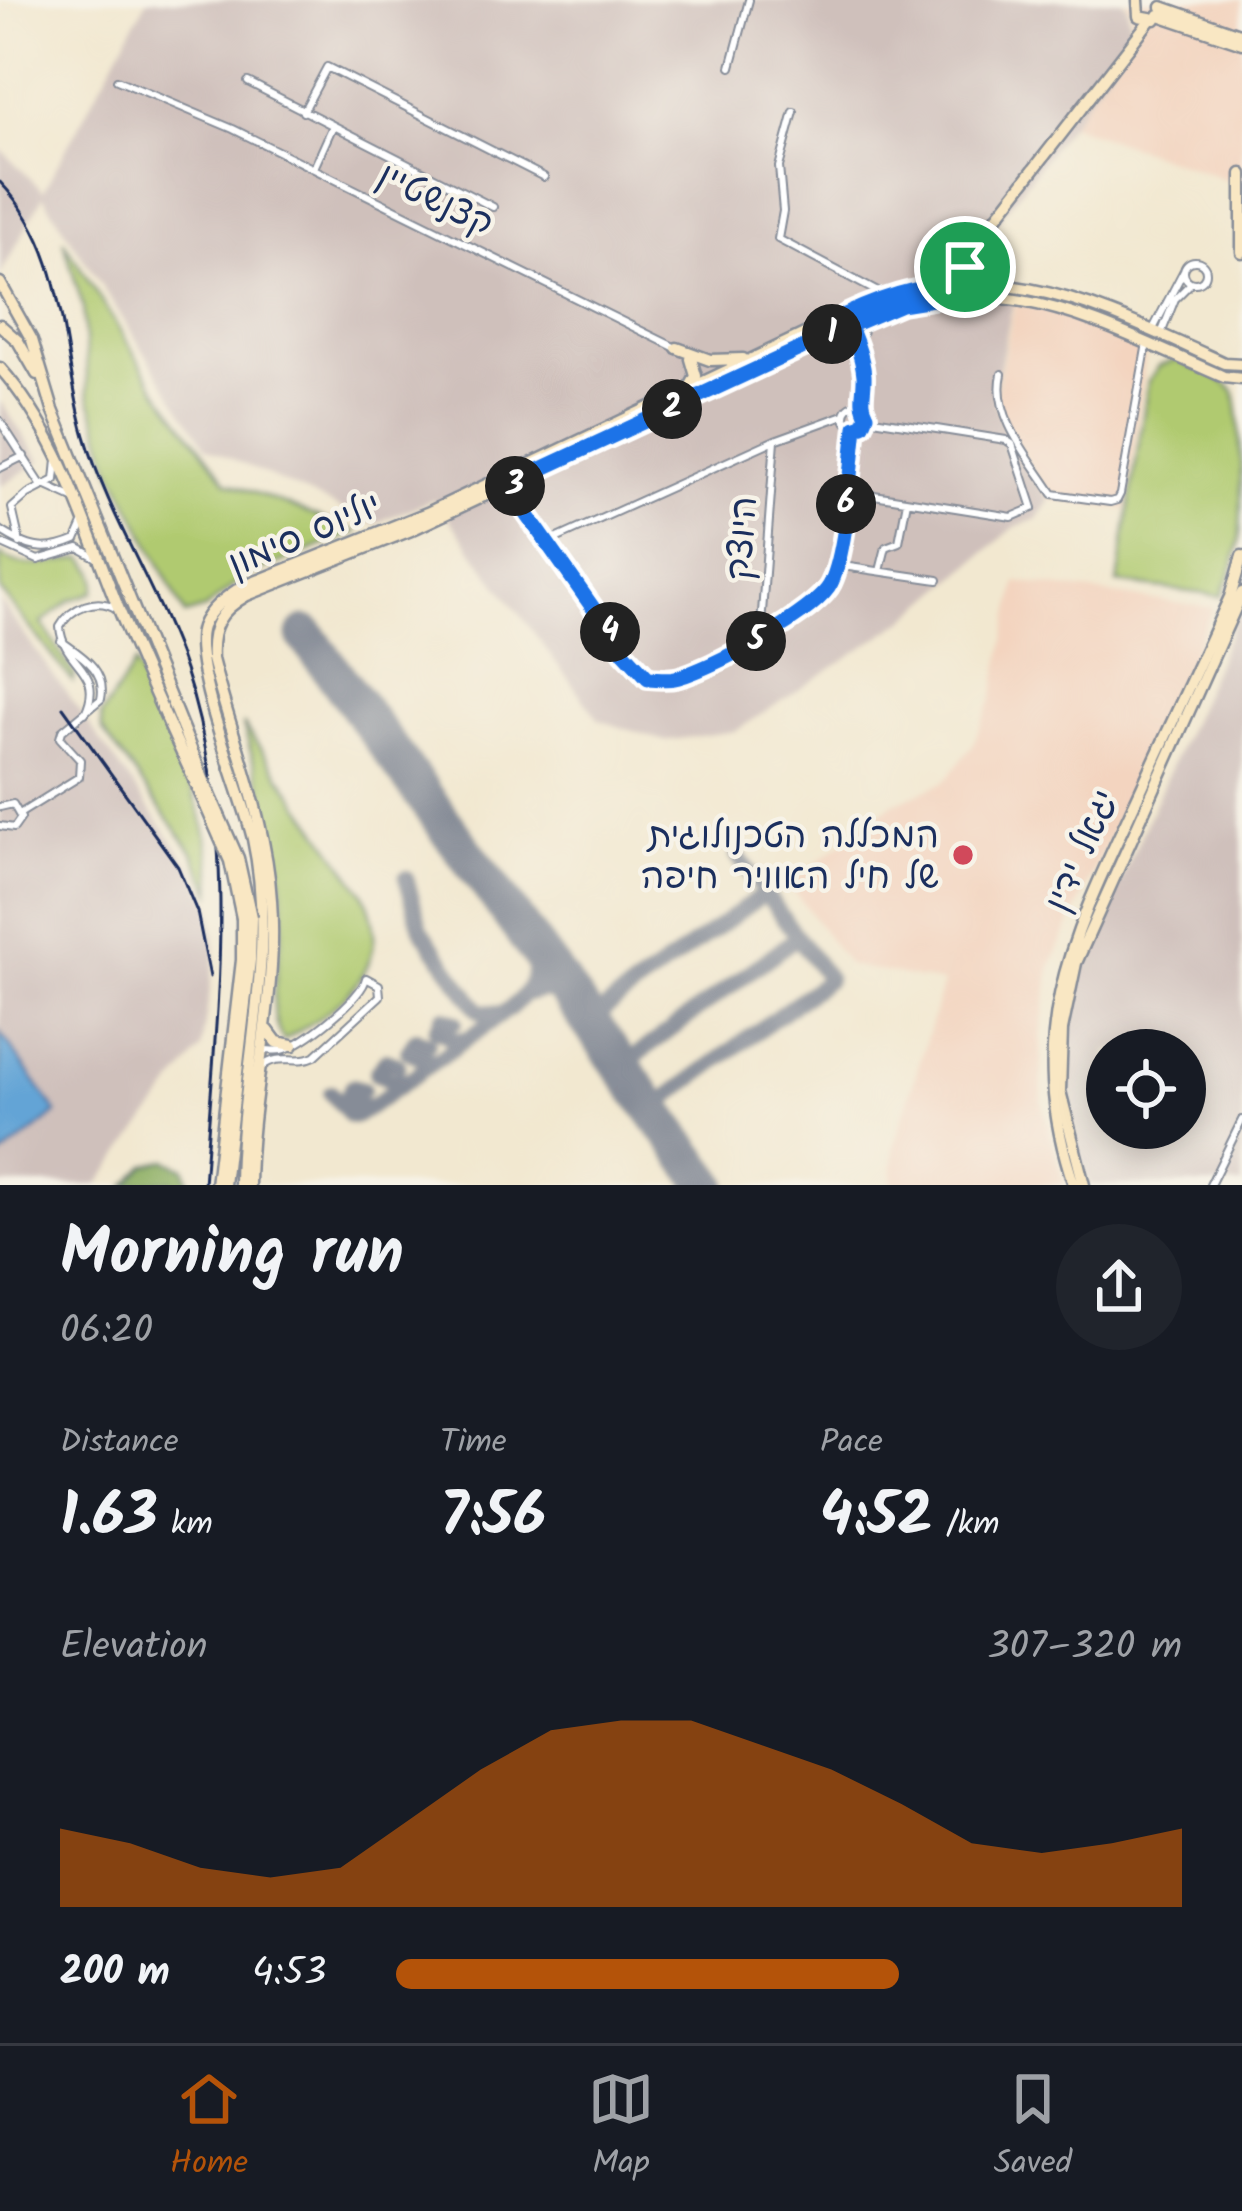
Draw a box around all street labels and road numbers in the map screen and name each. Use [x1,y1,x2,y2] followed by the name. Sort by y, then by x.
[367,149,502,254] street label: קצנשטיין
[220,478,391,594] street label: יוליוס סימון
[712,494,775,582] street label: היוצק
[1031,781,1135,922] street label: יגאל ידין

